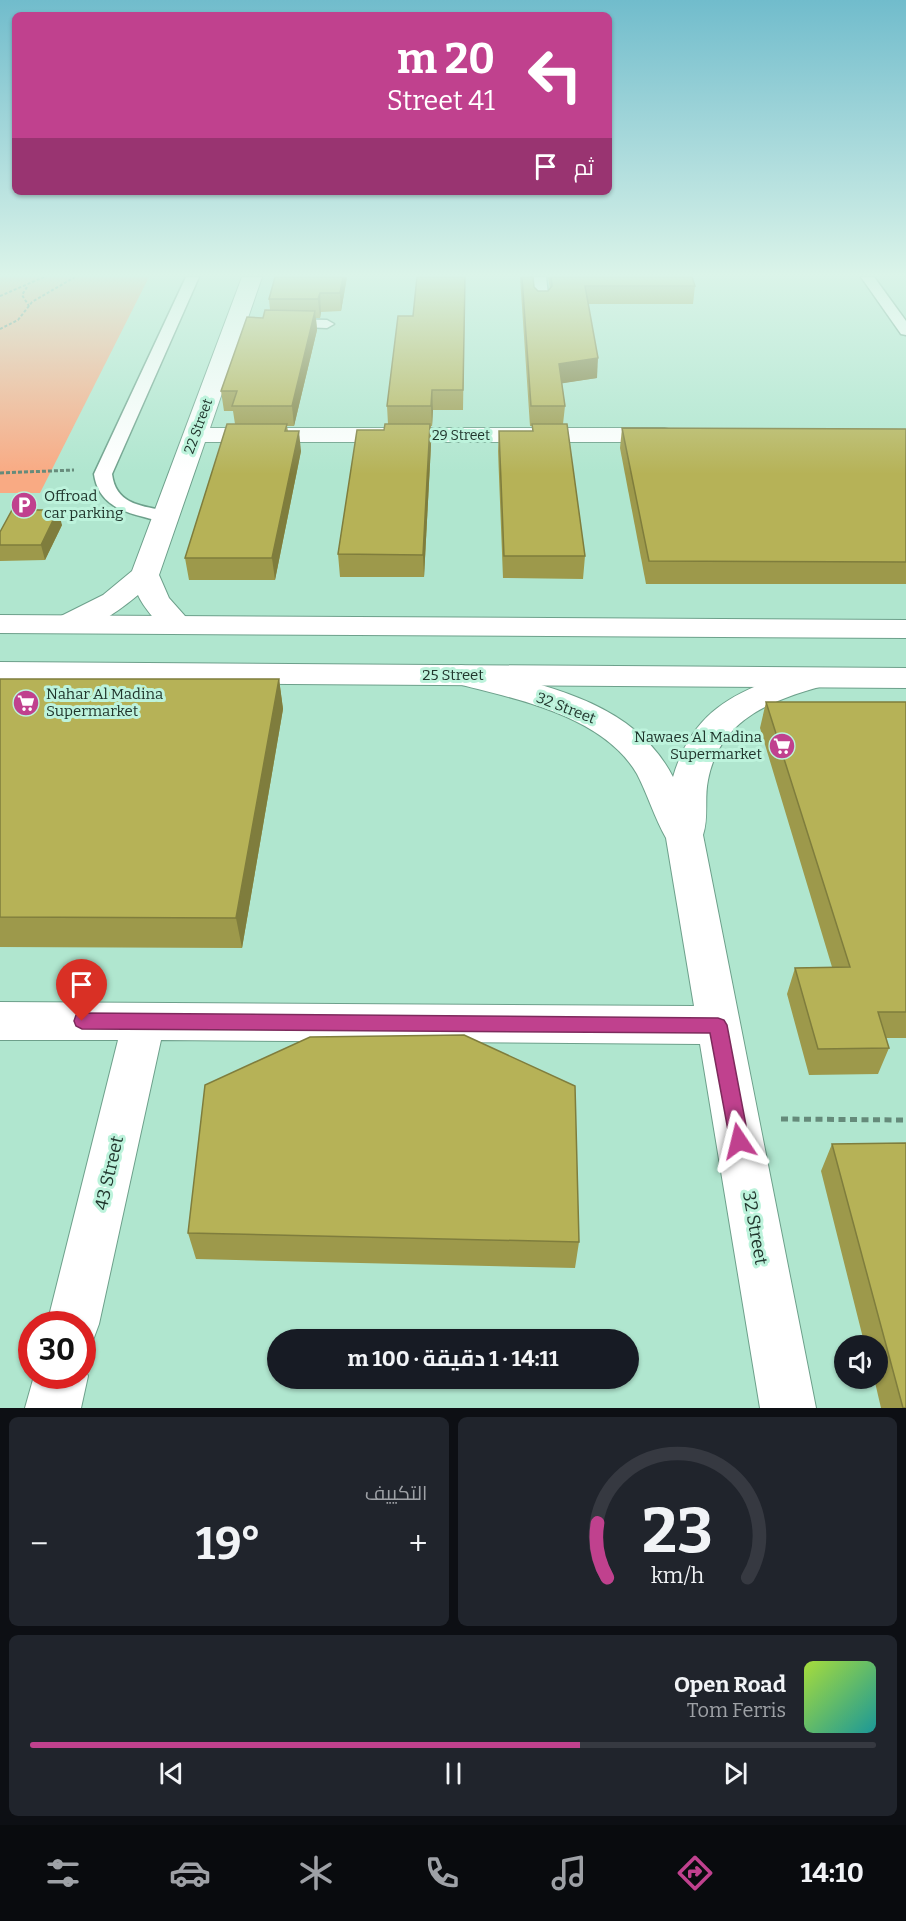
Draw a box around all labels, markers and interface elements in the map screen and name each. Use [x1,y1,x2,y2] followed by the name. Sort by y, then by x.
[397,34,495,84] text: 20 m
[516,36,594,114] icon: left
[387,85,495,117] text: 41 Street
[529,150,562,183] icon: arrive
[574,154,594,181] text: ثم
[181,396,216,456] street label: 22 Street
[432,427,490,444] street label: 29 Street
[44,487,123,522] place label: Offroad car parking
[9,490,39,520] parking icon: Offroad car parking
[422,666,484,684] street label: 25 Street
[46,685,163,720] place label: Nahar Al Madina Supermarket
[11,688,41,718] supermarket icon: Nahar Al Madina Supermarket
[534,688,599,728] street label: 32 Street
[634,728,763,763] place label: Nawaes Al Madina Supermarket
[767,731,797,761] supermarket icon: Nawaes Al Madina Supermarket
[56,959,107,1021] pin
[65,968,98,1001] icon: arrive
[707,1109,771,1173] position arrow
[90,1133,128,1212] street label: 43 Street
[738,1189,772,1267] street label: 32 Street
[18,1311,96,1389] speed limit sign: 30
[834,1335,888,1389] map controls
[834,1335,888,1389] button: sound
[347,1345,559,1372] text: 14:11 · 1 دقيقة · 100 m
[365,1481,428,1505] text: التكييف
[642,1494,713,1569] text: 23
[196,1517,261,1571] text: 19°
[30,1524,48,1564] text: −
[409,1524,427,1564] text: +
[651,1564,704,1590] text: km/h
[674,1671,786,1698] text: Open Road
[687,1698,786,1722] text: Tom Ferris
[155,1757,188,1790] icon: previous
[437,1757,470,1790] icon: pause
[719,1757,752,1790] icon: next
[42,1852,84,1894] icon: filters
[169,1852,211,1894] icon: car
[295,1852,337,1894] icon: climate
[421,1852,463,1894] icon: phone
[548,1852,590,1894] icon: music
[674,1852,716,1894] icon: directions
[801,1857,864,1889] text: 14:10

